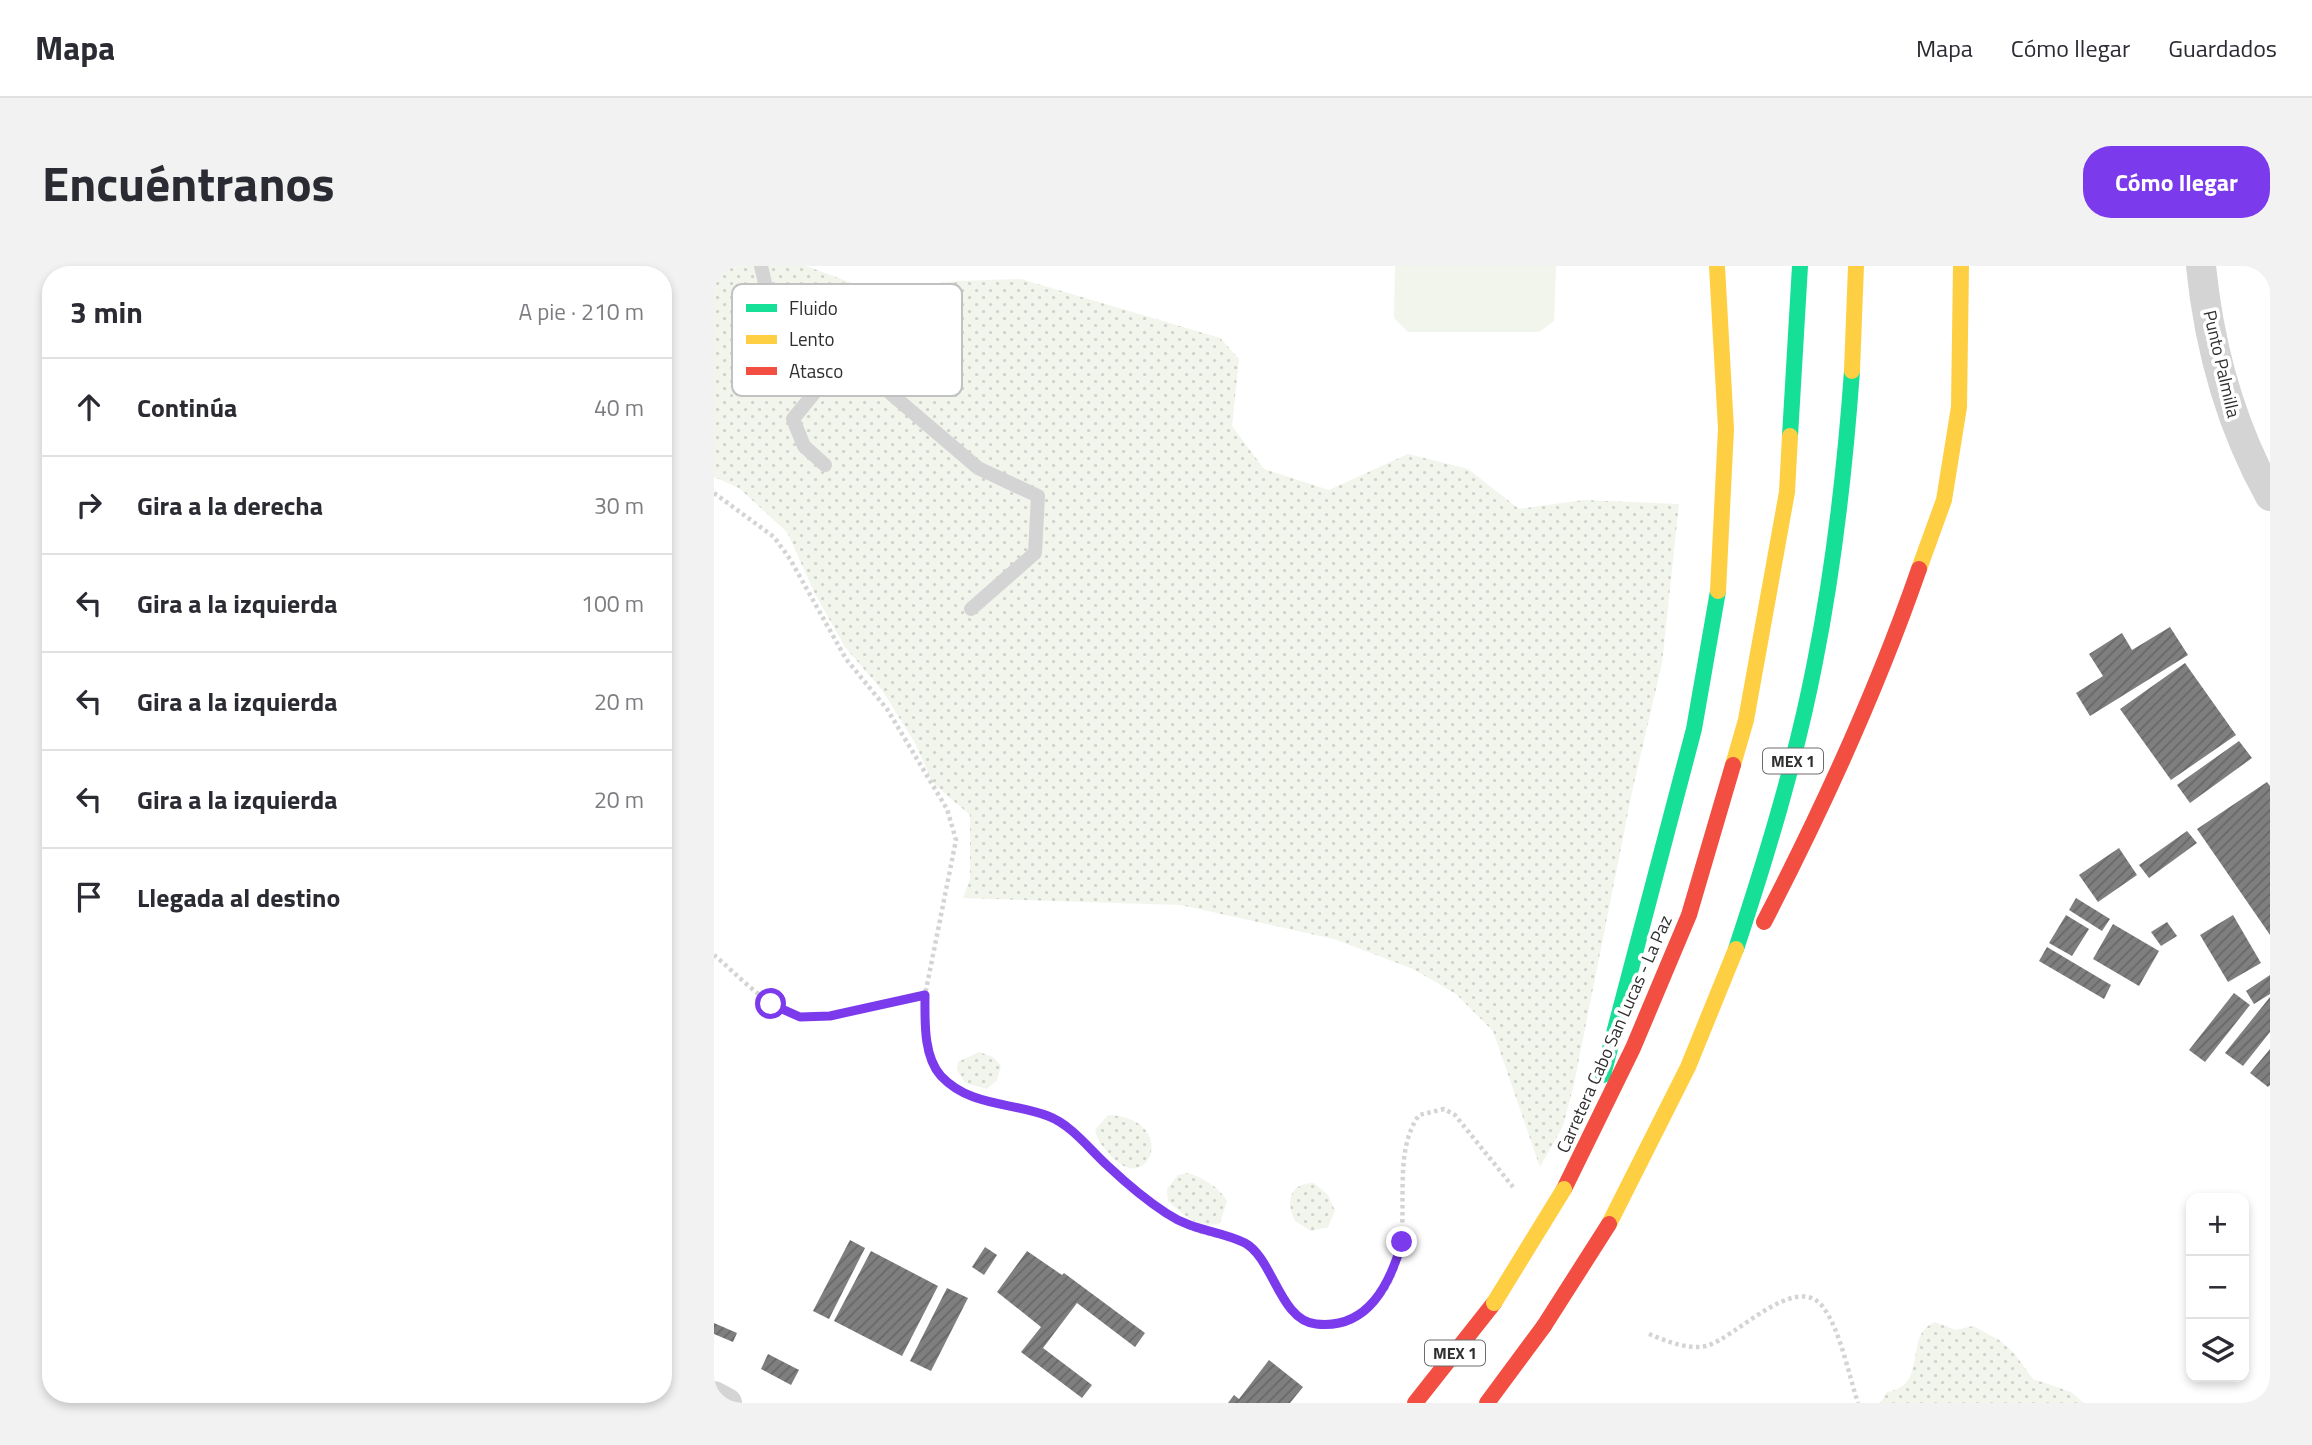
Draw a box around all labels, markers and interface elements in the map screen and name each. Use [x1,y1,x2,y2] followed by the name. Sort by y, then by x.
[35,23,115,73] text: Mapa
[1916,30,1973,66] text: Mapa
[2011,30,2130,66] text: Cómo llegar
[2168,30,2277,66] text: Guardados
[42,145,335,220] text: Encuéntranos
[2083,146,2270,218] button: Cómo llegar
[732,284,962,396] legend
[70,289,143,335] text: 3 min
[789,293,838,322] text: Fluido
[518,294,644,329] text: A pie · 210 m
[2197,308,2247,420] street label: Punto Palmilla
[789,324,834,353] text: Lento
[789,356,843,385] text: Atasco
[70,388,108,426] icon: ahead
[137,388,237,427] text: Continúa
[594,390,644,425] text: 40 m
[70,486,108,524] icon: right
[137,486,323,525] text: Gira a la derecha
[594,488,644,523] text: 30 m
[70,584,108,622] icon: left
[137,584,338,623] text: Gira a la izquierda
[581,586,644,621] text: 100 m
[70,682,108,720] icon: left
[137,682,338,721] text: Gira a la izquierda
[594,684,644,719] text: 20 m
[1763,748,1823,774] road number: MEX 1
[70,780,108,818] icon: left
[137,780,338,819] text: Gira a la izquierda
[594,782,644,817] text: 20 m
[70,878,108,916] icon: arrive
[137,878,340,917] text: Llegada al destino
[1549,911,1679,1157] street label: Carretera Cabo San Lucas - La Paz
[755,988,786,1019] route start
[2186,1193,2249,1382] map controls
[2186,1193,2249,1256] button: +
[1386,1226,1417,1257] route end
[2186,1256,2249,1319] button: −
[2186,1319,2249,1382] button: layers
[1425,1340,1485,1366] road number: MEX 1

